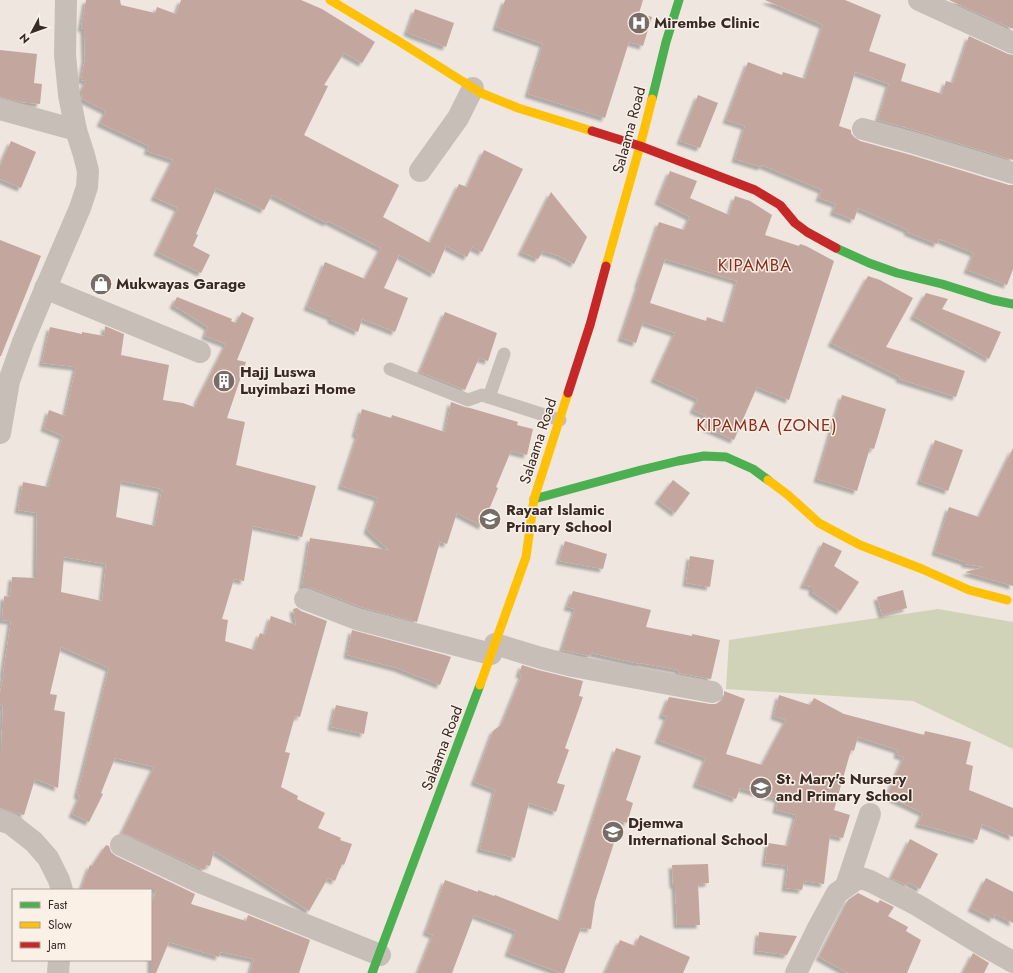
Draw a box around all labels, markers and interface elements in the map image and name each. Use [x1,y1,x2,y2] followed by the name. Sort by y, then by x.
[626,10,652,36] hospital icon: Mirembe Clinic
[12,12,52,52] north arrow
[654,12,760,34] place label: Mirembe Clinic
[16,30,33,47] text: N
[607,84,651,176] street label: Salaama Road
[718,253,792,277] district label: KIPAMBA
[88,271,114,297] shop icon: Mukwayas Garage
[116,273,246,295] place label: Mukwayas Garage
[240,361,356,400] place label: Hajj Luswa Luyimbazi Home
[211,368,237,394] building icon: Hajj Luswa Luyimbazi Home
[514,395,562,487] street label: Salaama Road
[696,413,838,437] district label: KIPAMBA (ZONE)
[506,499,612,538] place label: Rayaat Islamic Primary School
[477,506,503,532] school or university icon: Rayaat Islamic Primary School
[416,702,468,794] street label: Salaama Road
[776,768,912,807] place label: St. Mary's Nursery and Primary School
[748,775,774,801] school or university icon: St. Mary's Nursery and Primary School
[628,812,768,851] place label: Djemwa International School
[600,819,626,845] school or university icon: Djemwa International School
[12,889,152,961] legend
[48,896,67,914] text: Fast
[48,916,73,934] text: Slow
[46,936,66,954] text: Jam

